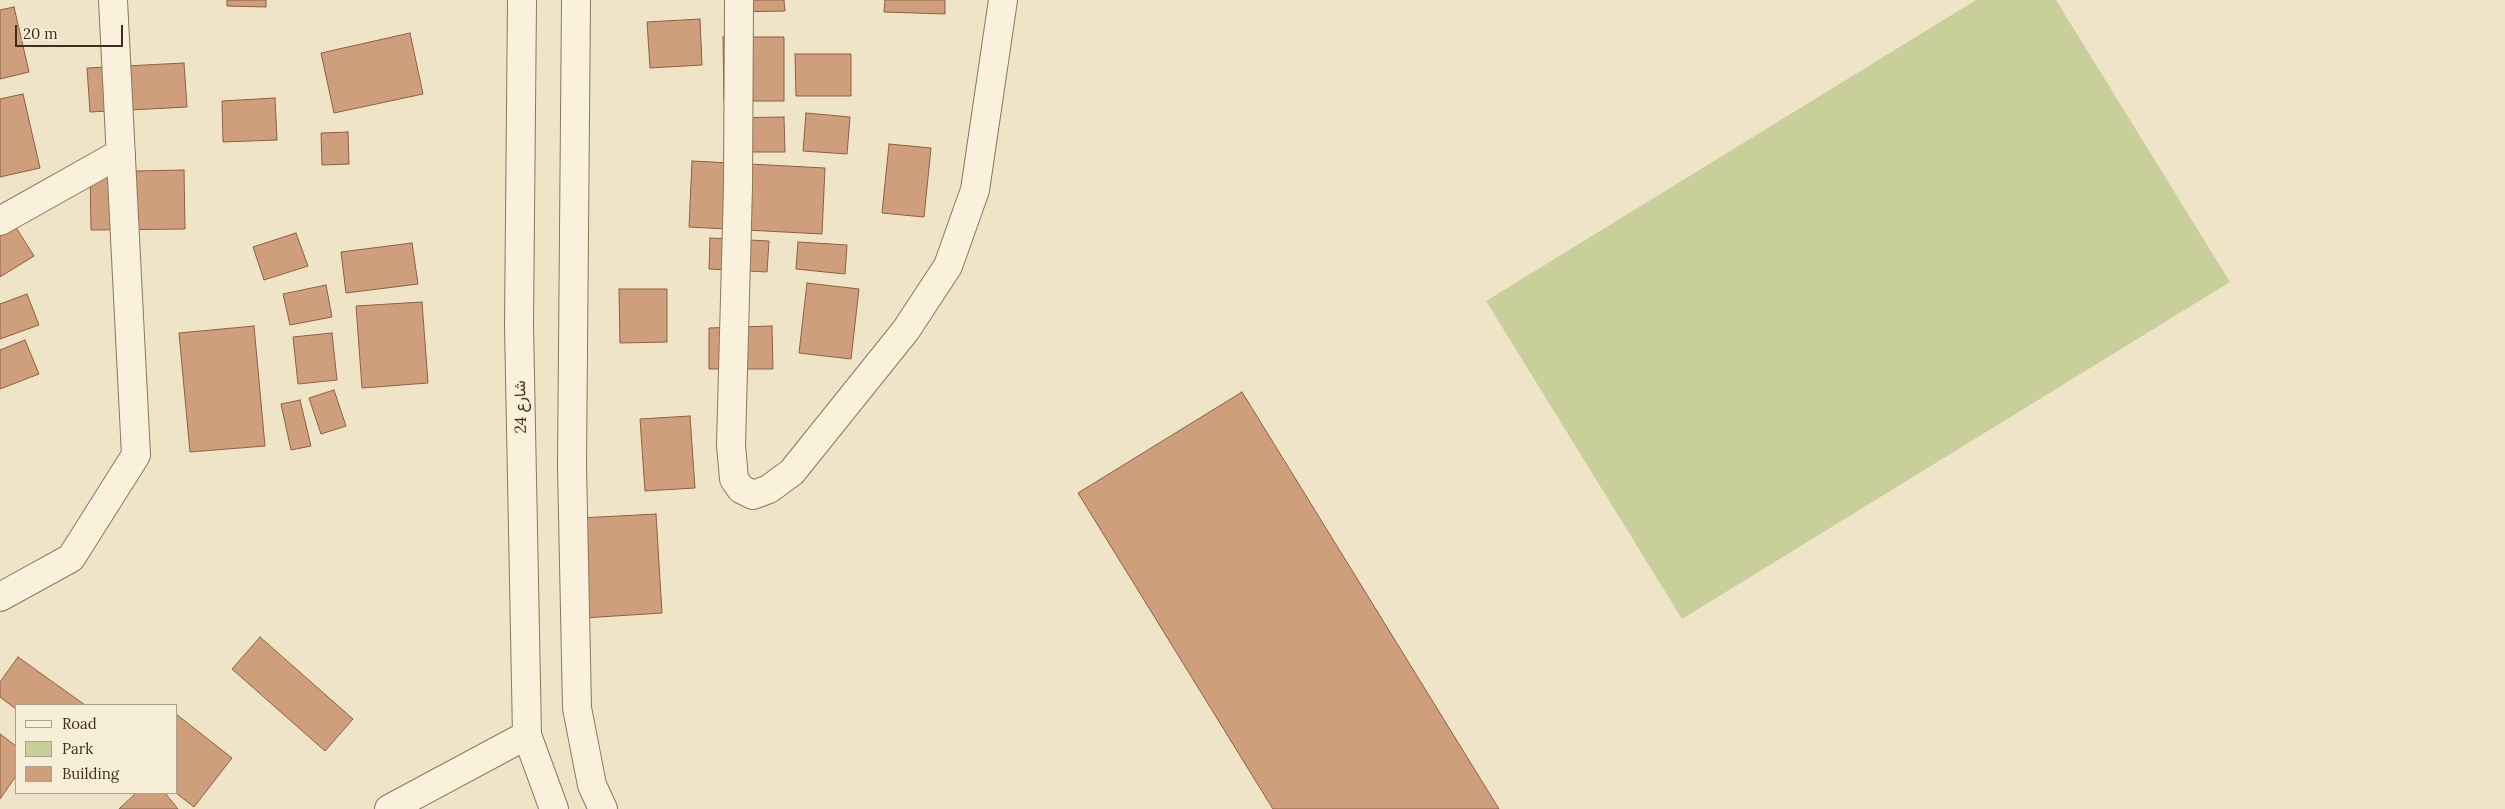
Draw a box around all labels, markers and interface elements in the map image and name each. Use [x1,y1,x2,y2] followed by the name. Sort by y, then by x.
[18,15,125,47] scale bar
[23,24,58,43] text: 20 m
[511,380,531,434] street label: شارع 24
[15,704,178,794] legend
[62,714,97,733] text: Road
[62,739,93,758] text: Park
[62,764,119,783] text: Building

